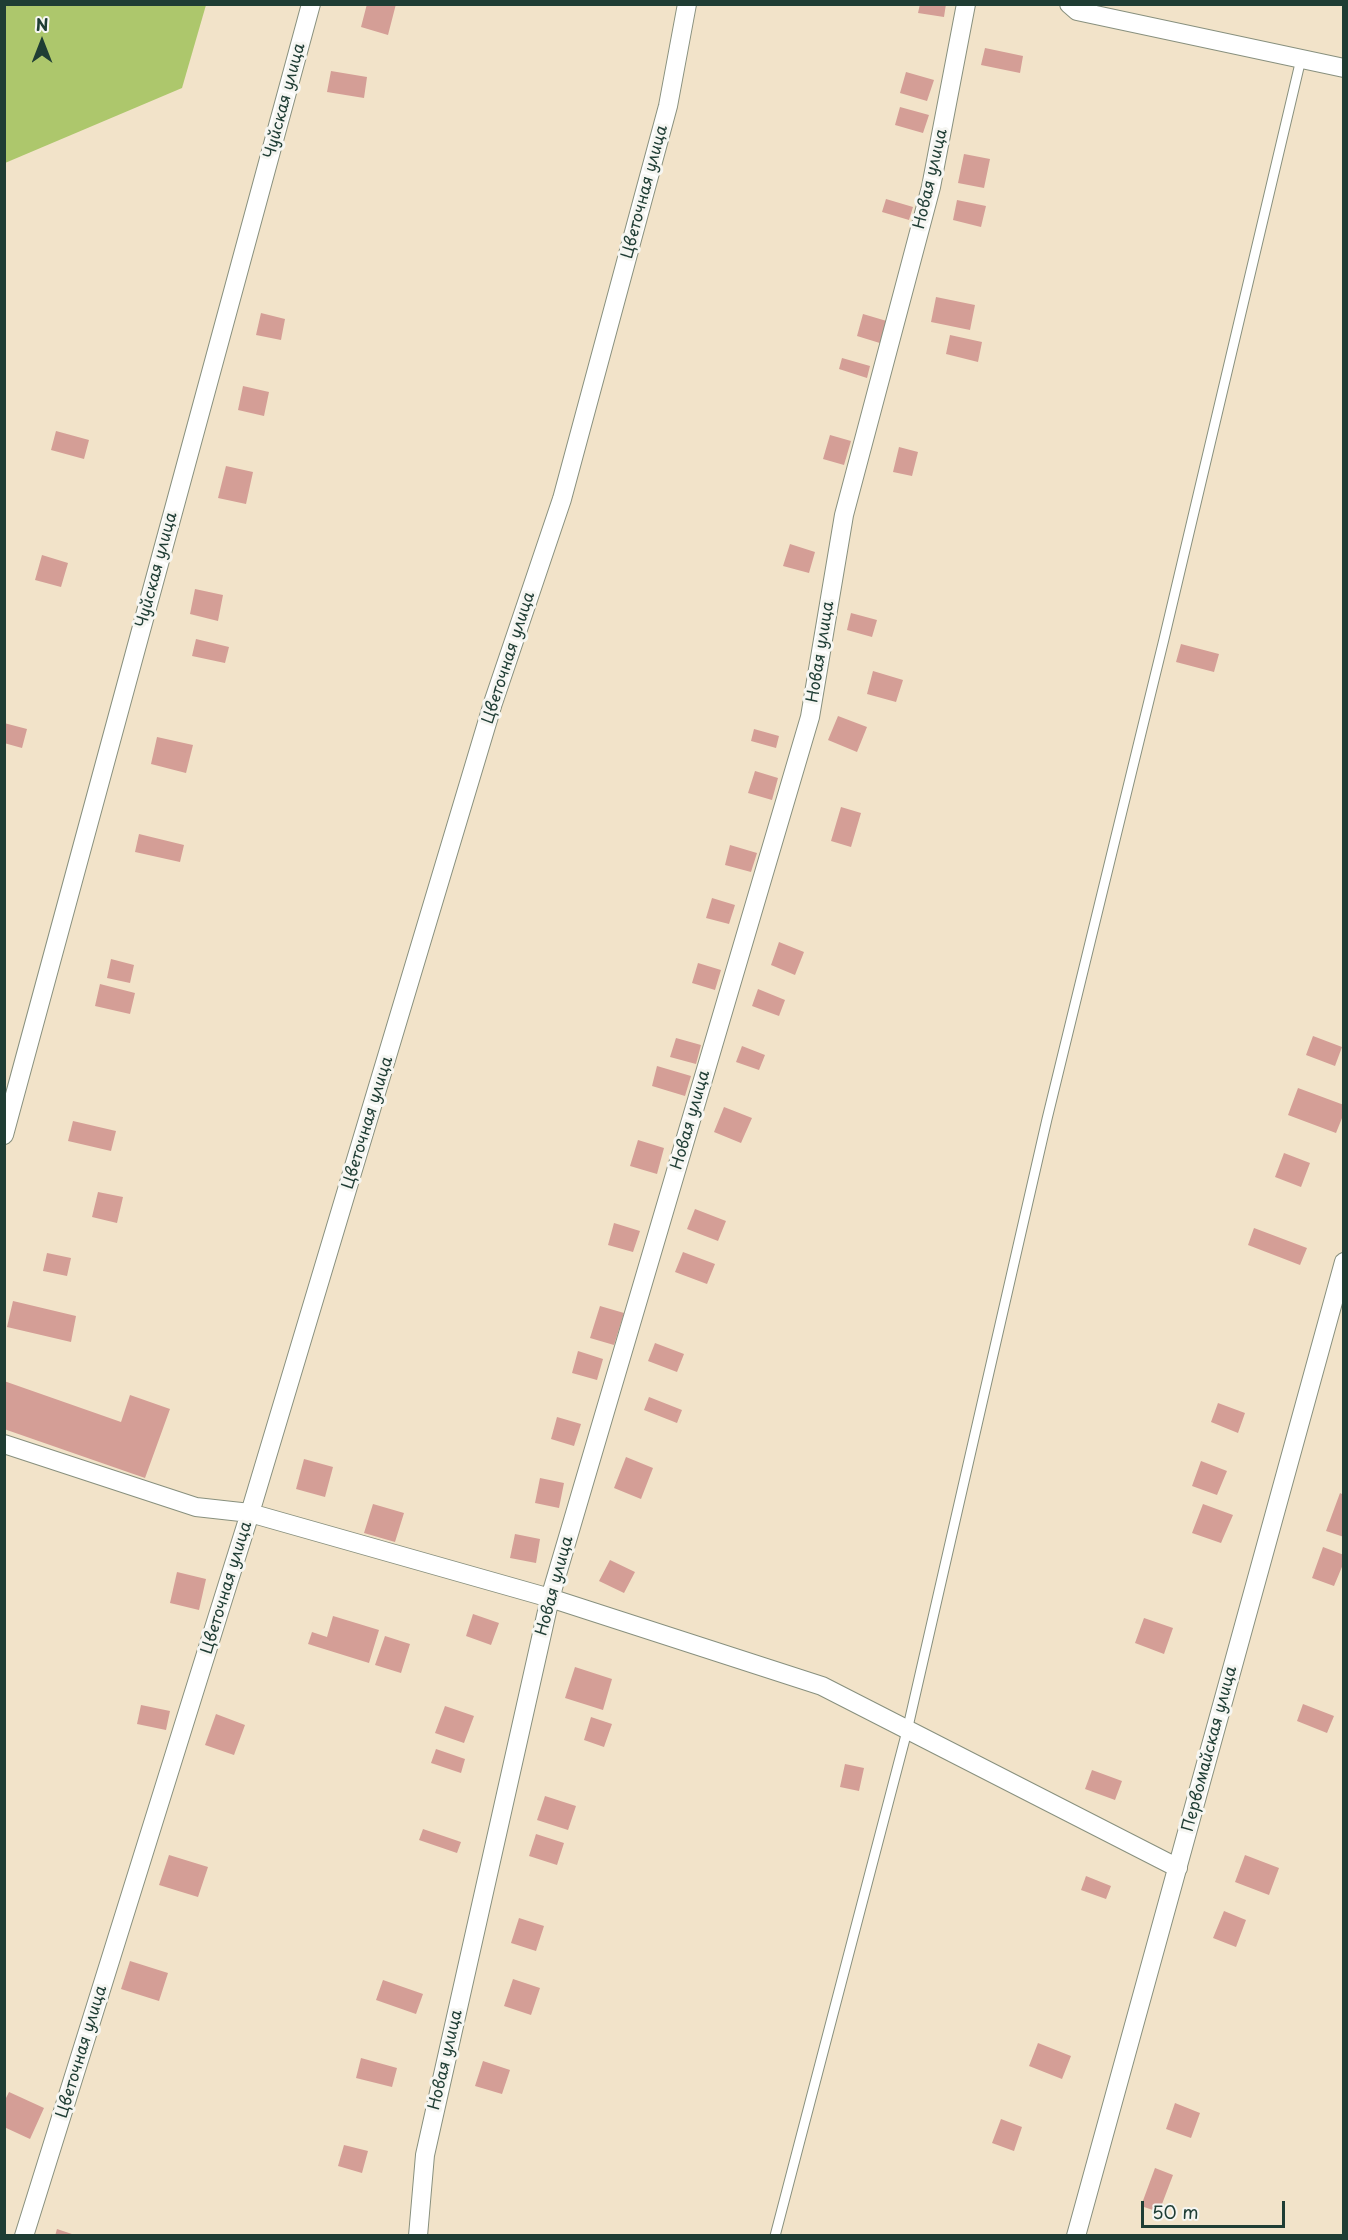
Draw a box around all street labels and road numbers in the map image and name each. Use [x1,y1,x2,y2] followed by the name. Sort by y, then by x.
[260,41,310,161] street label: Чуйская улица
[618,123,672,261] street label: Цветочная улица
[910,127,952,231] street label: Новая улица
[132,510,182,630] street label: Чуйская улица
[479,590,539,726] street label: Цветочная улица
[804,600,838,704] street label: Новая улица
[339,1054,397,1192] street label: Цветочная улица
[668,1068,714,1172] street label: Новая улица
[198,1519,256,1657] street label: Цветочная улица
[532,1534,578,1638] street label: Новая улица
[1179,1664,1241,1834] street label: Первомайская улица
[53,1983,111,2121] street label: Цветочная улица
[425,2008,467,2112] street label: Новая улица

